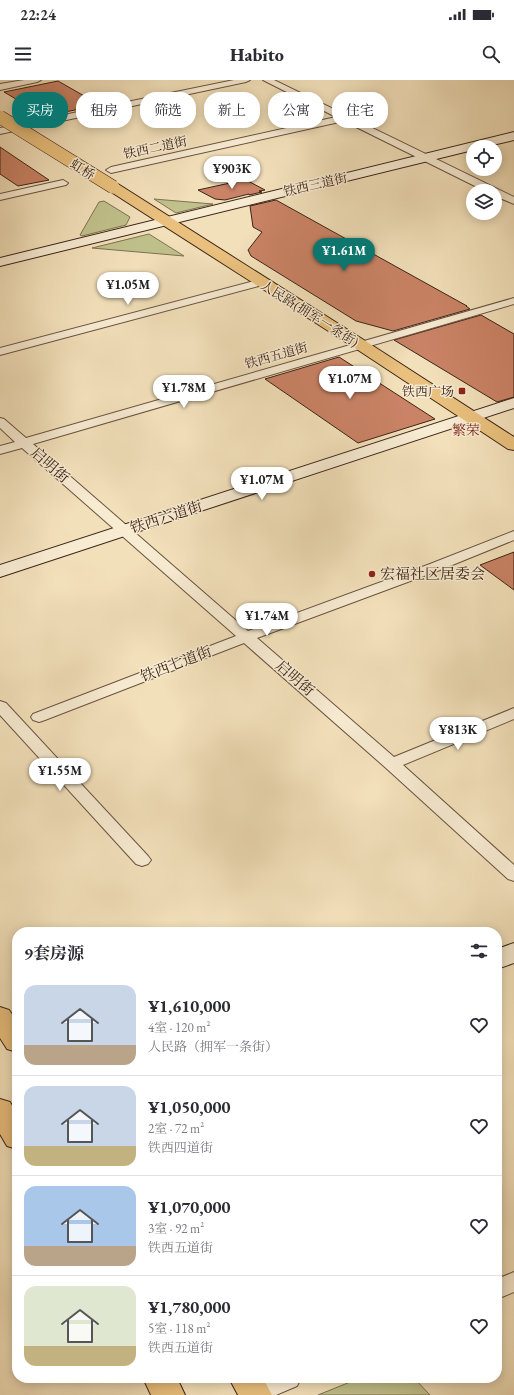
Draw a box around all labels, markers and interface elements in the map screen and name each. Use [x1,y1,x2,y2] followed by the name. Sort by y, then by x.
[20,5,56,24] text: 22:24
[12,43,34,65] icon: menu
[230,43,284,66] text: Habito
[480,43,502,65] icon: search
[12,92,68,128] chip: 买房
[76,92,132,128] chip: 租房
[140,92,196,128] chip: 筛选
[204,92,260,128] chip: 新上
[268,92,324,128] chip: 公寓
[332,92,388,128] chip: 住宅
[122,132,189,163] street label: 铁西二道街
[466,140,502,220] map controls
[466,140,502,176] button: locate
[67,155,98,184] street label: 虹桥
[204,156,260,190] pin: ¥903K
[212,160,252,177] text: ¥903K
[282,169,349,200] street label: 铁西三道街
[466,184,502,220] button: layers
[311,238,377,272] pin: ¥1.61M
[322,242,366,259] text: ¥1.61M
[95,272,161,306] pin: ¥1.05M
[106,276,150,293] text: ¥1.05M
[258,276,362,350] street label: 人民路(拥军一条街)
[243,338,310,373] street label: 铁西五道街
[317,366,383,400] pin: ¥1.07M
[328,370,372,387] text: ¥1.07M
[151,375,217,409] pin: ¥1.78M
[162,379,206,396] text: ¥1.78M
[402,383,454,400] place label: 铁西广场
[457,386,467,396] marker: 铁西广场
[452,421,480,439] district label: 繁荣
[27,443,74,487] street label: 启明街
[229,467,295,501] pin: ¥1.07M
[240,471,284,488] text: ¥1.07M
[127,496,204,537] street label: 铁西六道街
[380,564,485,583] place label: 宏福社区居委会
[367,569,377,579] marker: 宏福社区居委会
[234,603,300,637] pin: ¥1.74M
[245,607,289,624] text: ¥1.74M
[137,641,214,686] street label: 铁西七道街
[272,656,319,700] street label: 启明街
[430,717,486,751] pin: ¥813K
[438,721,478,738] text: ¥813K
[27,758,93,792] pin: ¥1.55M
[38,762,82,779] text: ¥1.55M
[468,940,490,962] icon: filters
[24,942,84,964] text: 9套房源
[148,995,230,1017] text: ¥1,610,000
[56,1001,104,1049] icon: home
[468,1014,490,1036] icon: heart
[148,1019,210,1036] text: 4室 · 120 m²
[148,1038,278,1055] text: 人民路（拥军一条街）
[148,1096,230,1118] text: ¥1,050,000
[56,1102,104,1150] icon: home
[468,1115,490,1137] icon: heart
[148,1120,204,1137] text: 2室 · 72 m²
[148,1139,213,1156] text: 铁西四道街
[148,1196,230,1218] text: ¥1,070,000
[56,1202,104,1250] icon: home
[468,1215,490,1237] icon: heart
[148,1220,204,1237] text: 3室 · 92 m²
[148,1239,213,1256] text: 铁西五道街
[148,1296,230,1318] text: ¥1,780,000
[56,1302,104,1350] icon: home
[468,1315,490,1337] icon: heart
[148,1320,210,1337] text: 5室 · 118 m²
[148,1339,213,1356] text: 铁西五道街

